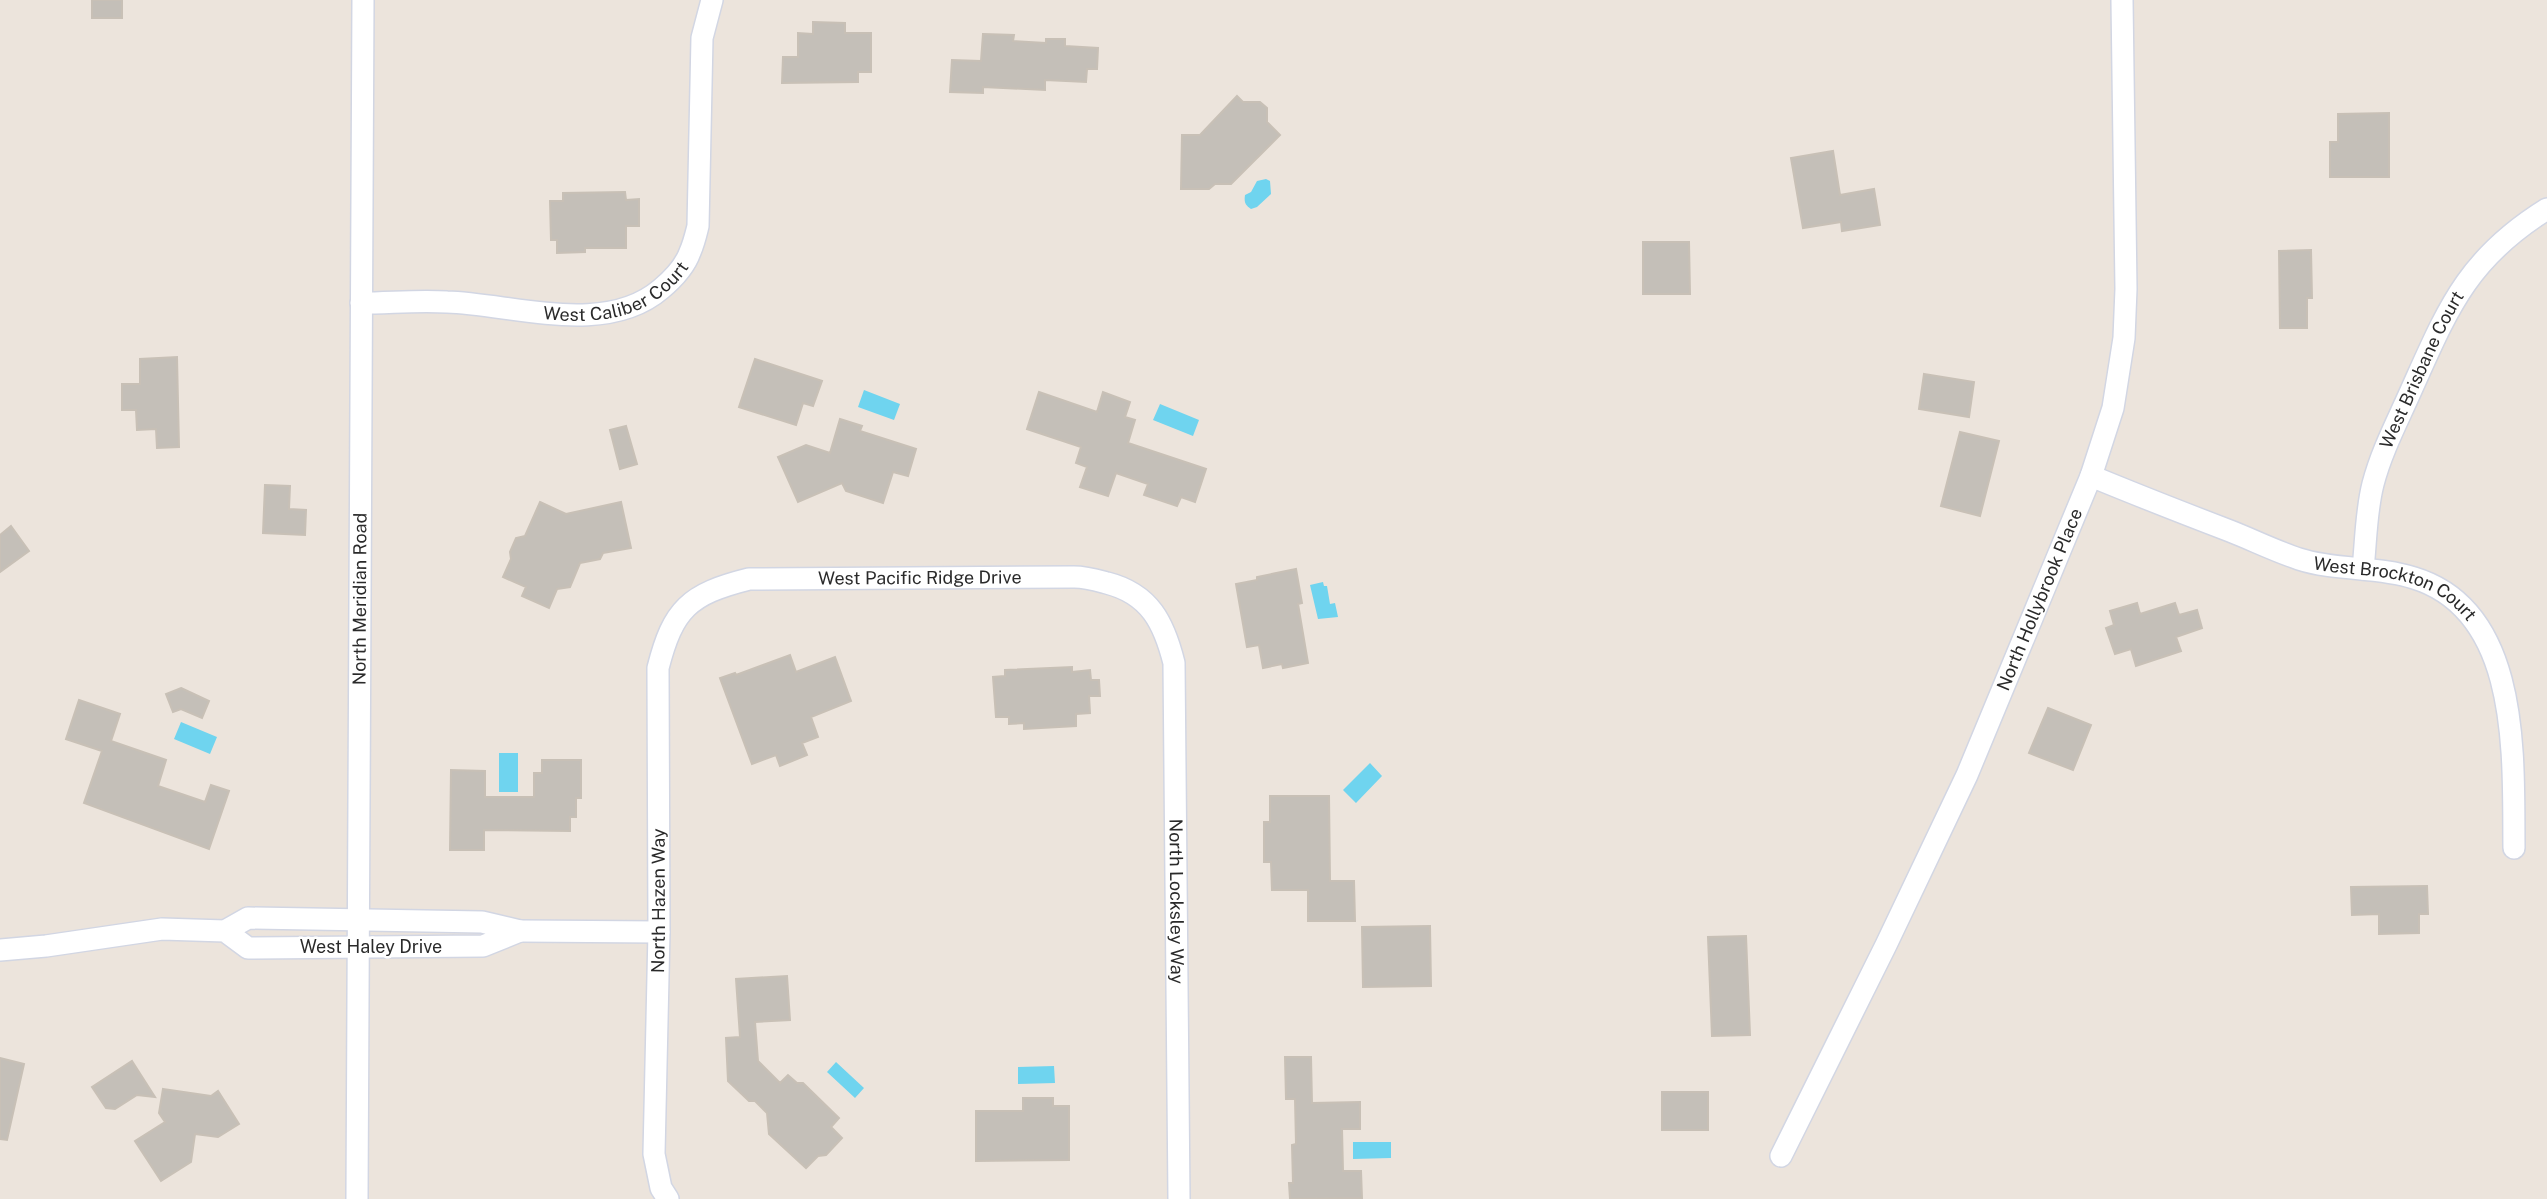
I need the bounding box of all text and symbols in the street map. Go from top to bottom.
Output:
street label: West Caliber Court [542,257,693,325]
street label: West Brisbane Court [2375,287,2468,452]
street label: North Hollybrook Place [1992,505,2086,693]
street label: North Meridian Road [349,513,370,685]
street label: West Brockton Court [2312,552,2481,625]
street label: West Pacific Ridge Drive [818,566,1022,589]
street label: North Locksley Way [1165,819,1188,985]
street label: North Hazen Way [647,828,669,973]
street label: West Haley Drive [300,936,442,957]

